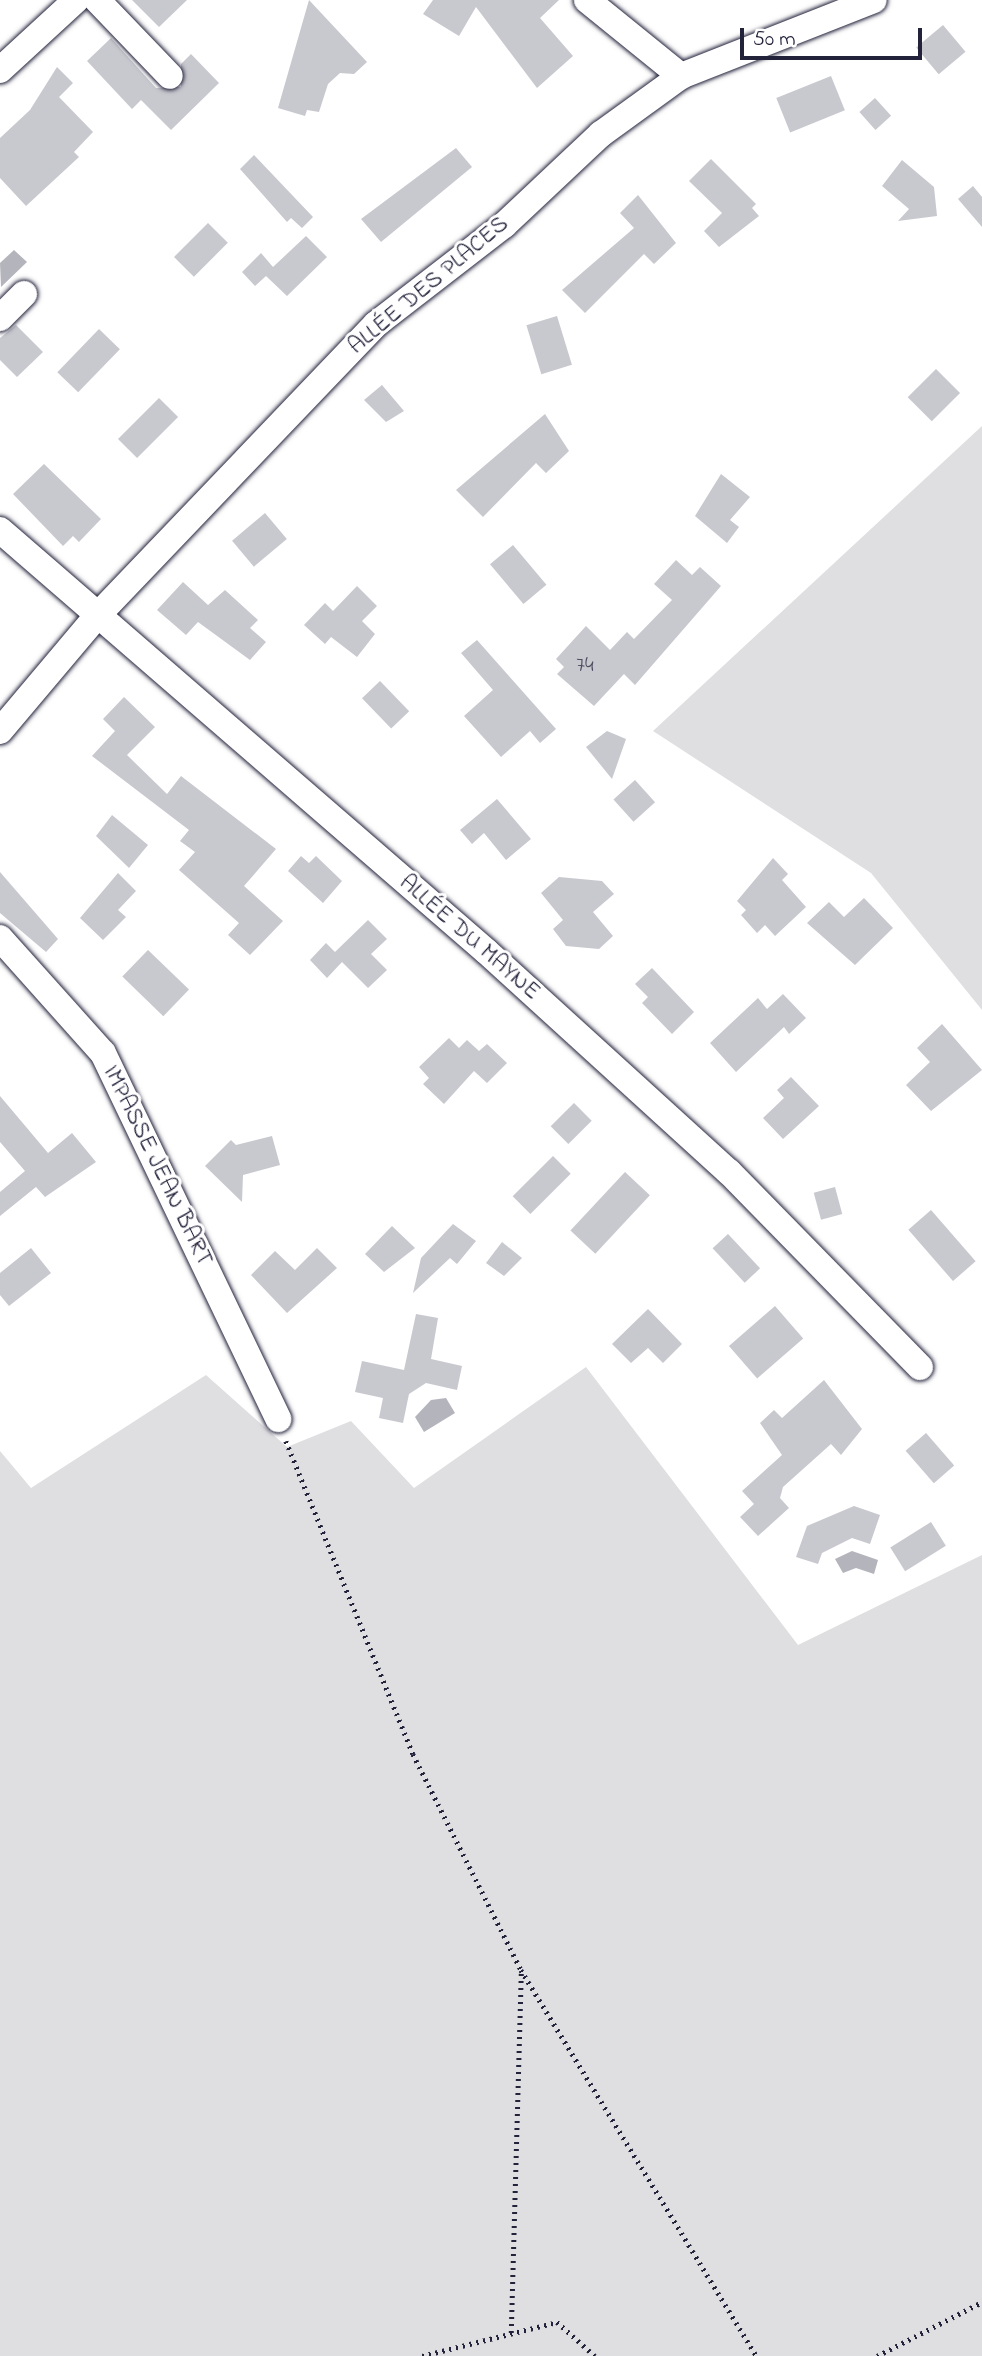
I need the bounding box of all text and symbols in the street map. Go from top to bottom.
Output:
scale bar [744,14,926,58]
text: 50 m [753,25,796,55]
street label: ALLÉE DES PLACES [343,211,515,361]
house number: 74 [576,653,594,679]
street label: ALLÉE DU MAYNE [393,869,545,1007]
street label: IMPASSE JEAN BART [96,1061,218,1271]

